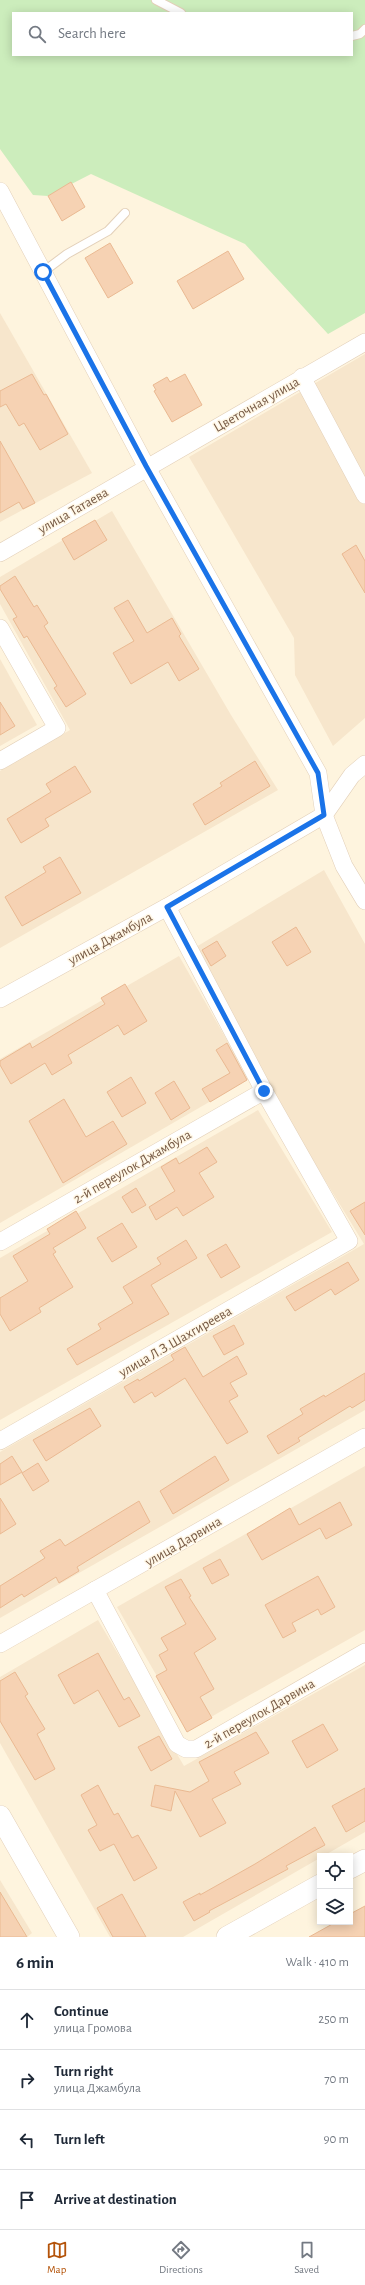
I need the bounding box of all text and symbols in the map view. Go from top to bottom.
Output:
search box [12,12,353,56]
icon: search [26,23,48,45]
text: Search here [58,26,126,41]
route start [34,263,52,281]
street label: Цветочная улица [211,374,302,435]
street label: улица Татаева [35,485,111,537]
street label: улица Джамбула [65,910,155,968]
route end [255,1082,273,1100]
street label: 2-й переулок Джамбула [71,1127,194,1206]
street label: улица Л.З.Шахгиреева [116,1304,235,1380]
street label: улица Дарвина [142,1514,225,1570]
street label: 2-й переулок Дарвина [202,1676,318,1751]
map controls [317,1853,353,1925]
button: locate [317,1853,353,1889]
button: layers [317,1889,353,1925]
text: 6 min [16,1954,54,1971]
text: Walk · 410 m [286,1956,349,1969]
text: Continue [54,2004,109,2019]
icon: ahead [16,2009,38,2031]
text: 250 m [318,2013,349,2026]
text: улица Громова [54,2022,132,2035]
text: Turn right [54,2064,113,2079]
icon: right [16,2069,38,2091]
text: 70 m [324,2073,349,2086]
text: улица Джамбула [54,2082,141,2095]
icon: left [16,2129,38,2151]
text: Turn left [54,2132,105,2147]
text: 90 m [323,2133,349,2146]
icon: arrive [16,2189,38,2211]
text: Arrive at destination [54,2192,177,2207]
tab: Map [46,2239,68,2276]
tab: Directions [159,2239,203,2276]
tab: Saved [294,2239,319,2276]

